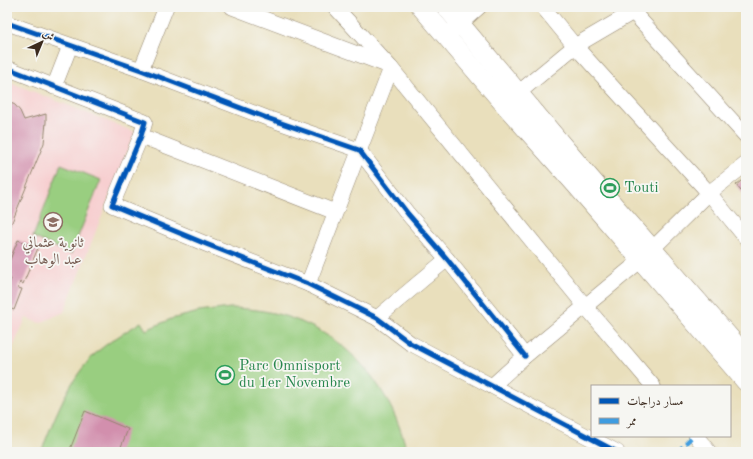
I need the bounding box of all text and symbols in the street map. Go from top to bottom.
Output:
north arrow [22,22,62,62]
text: ش [40,28,56,44]
sports icon: Touti [599,177,621,199]
place label: Touti [624,181,658,196]
school or university icon: ثانوية عثماني عبد الوهاب [42,211,64,233]
place label: ثانوية عثماني عبد الوهاب [22,236,84,268]
place label: Parc Omnisport du 1er Novembre [239,359,350,391]
sports icon: Parc Omnisport du 1er Novembre [214,364,236,386]
legend [591,385,731,437]
text: مسار دراجات [627,396,683,408]
text: ممر [625,416,637,429]

